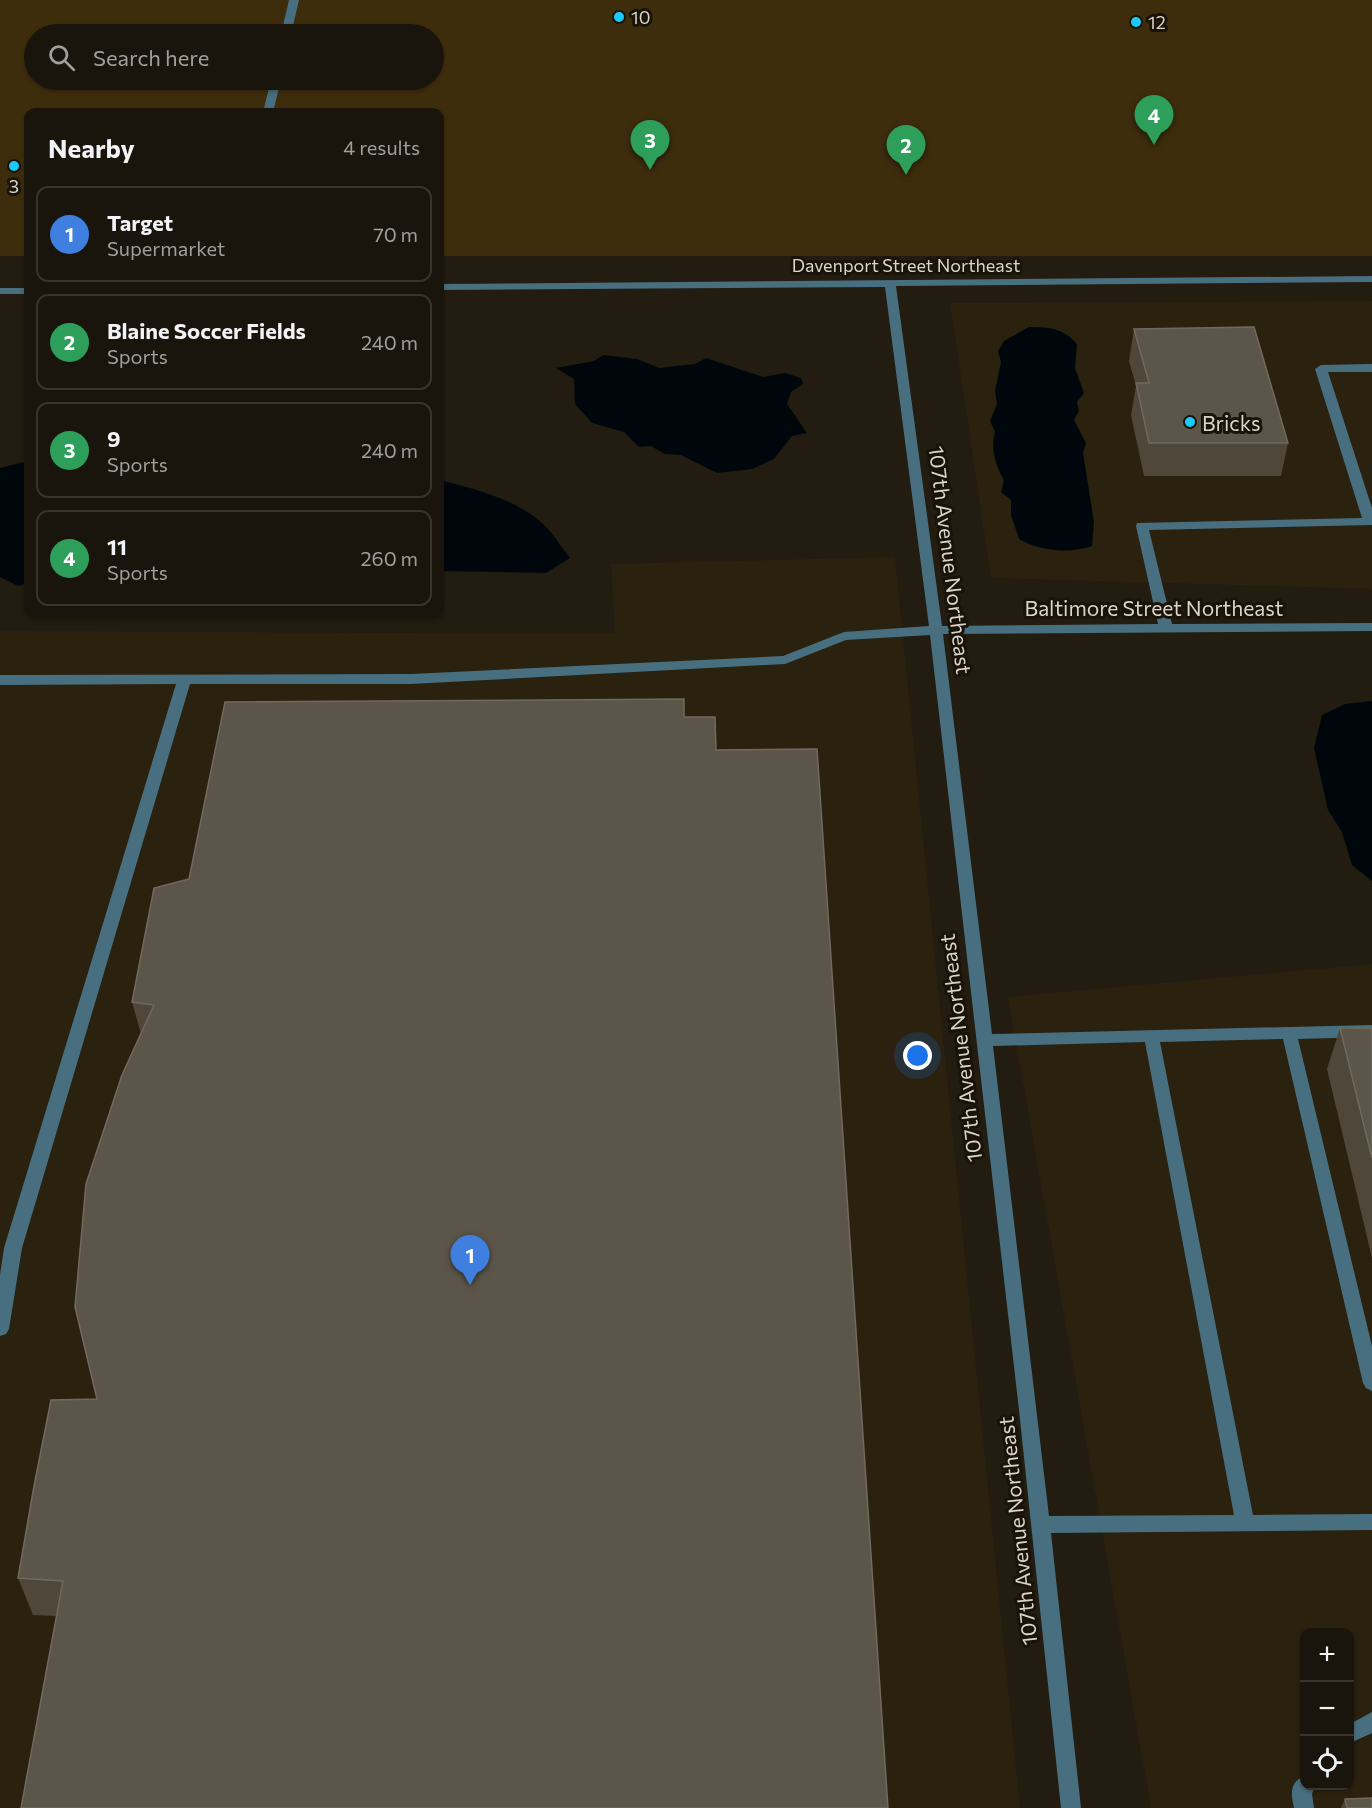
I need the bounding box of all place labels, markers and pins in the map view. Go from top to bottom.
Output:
place label: 10 [631,6,650,28]
marker: 10 [612,10,626,24]
place label: 12 [1148,11,1166,33]
marker: 12 [1129,15,1143,29]
pin: 4 [1134,96,1174,145]
pin: 3 [630,120,670,170]
pin: 2 [886,126,926,175]
marker: 3 [7,159,21,173]
place label: 3 [9,175,19,197]
place label: Bricks [1202,410,1261,435]
marker: Bricks [1183,415,1197,429]
pin: 1 [450,1236,490,1285]

